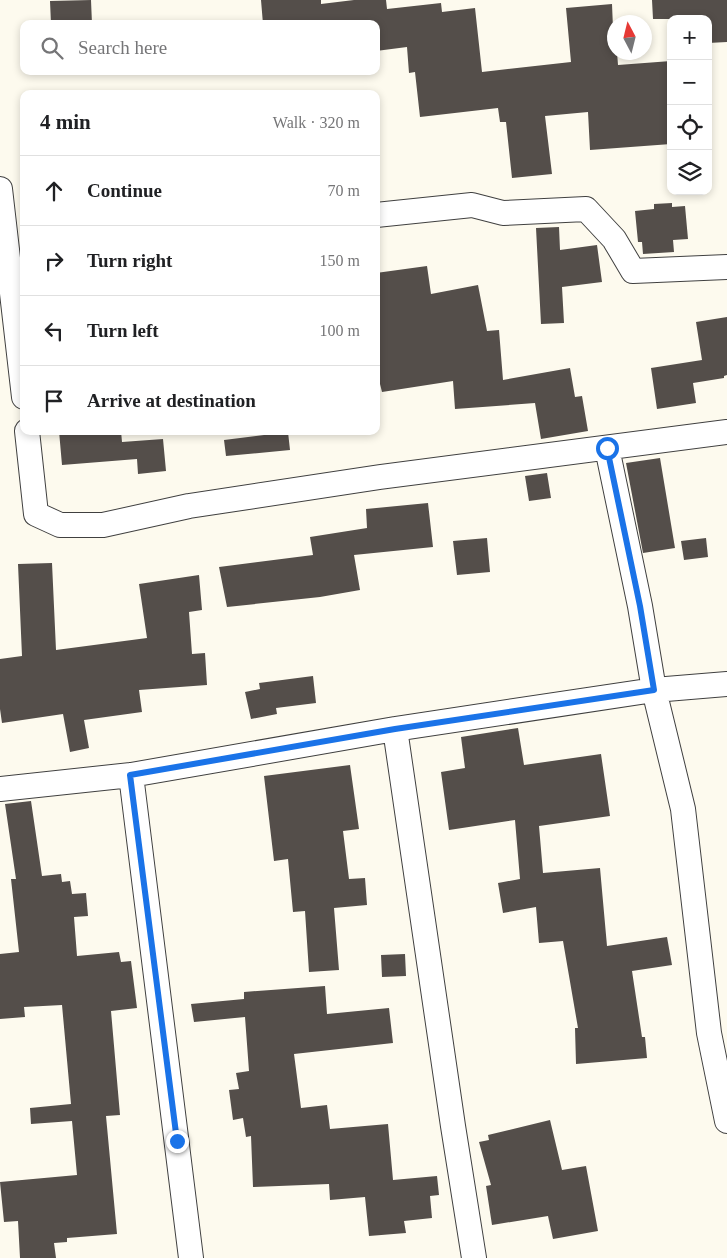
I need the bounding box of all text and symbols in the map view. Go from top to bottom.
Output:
north arrow [607,15,652,60]
map controls [667,15,712,195]
button: + [667,15,712,60]
search box [20,20,380,75]
icon: search [38,34,66,62]
text: Search here [78,37,167,58]
button: − [667,60,712,105]
button: locate [667,105,712,150]
text: 4 min [40,110,91,134]
text: Walk · 320 m [273,114,360,131]
button: layers [667,150,712,195]
icon: ahead [40,177,68,205]
text: Continue [87,180,162,201]
text: 70 m [328,182,360,199]
icon: right [40,247,68,275]
text: Turn right [87,250,172,271]
text: 150 m [320,252,360,269]
icon: left [40,317,68,345]
text: Turn left [87,320,159,341]
text: 100 m [320,322,360,339]
icon: arrive [40,387,68,415]
text: Arrive at destination [87,390,256,411]
route start [596,437,619,460]
route end [166,1130,189,1153]

